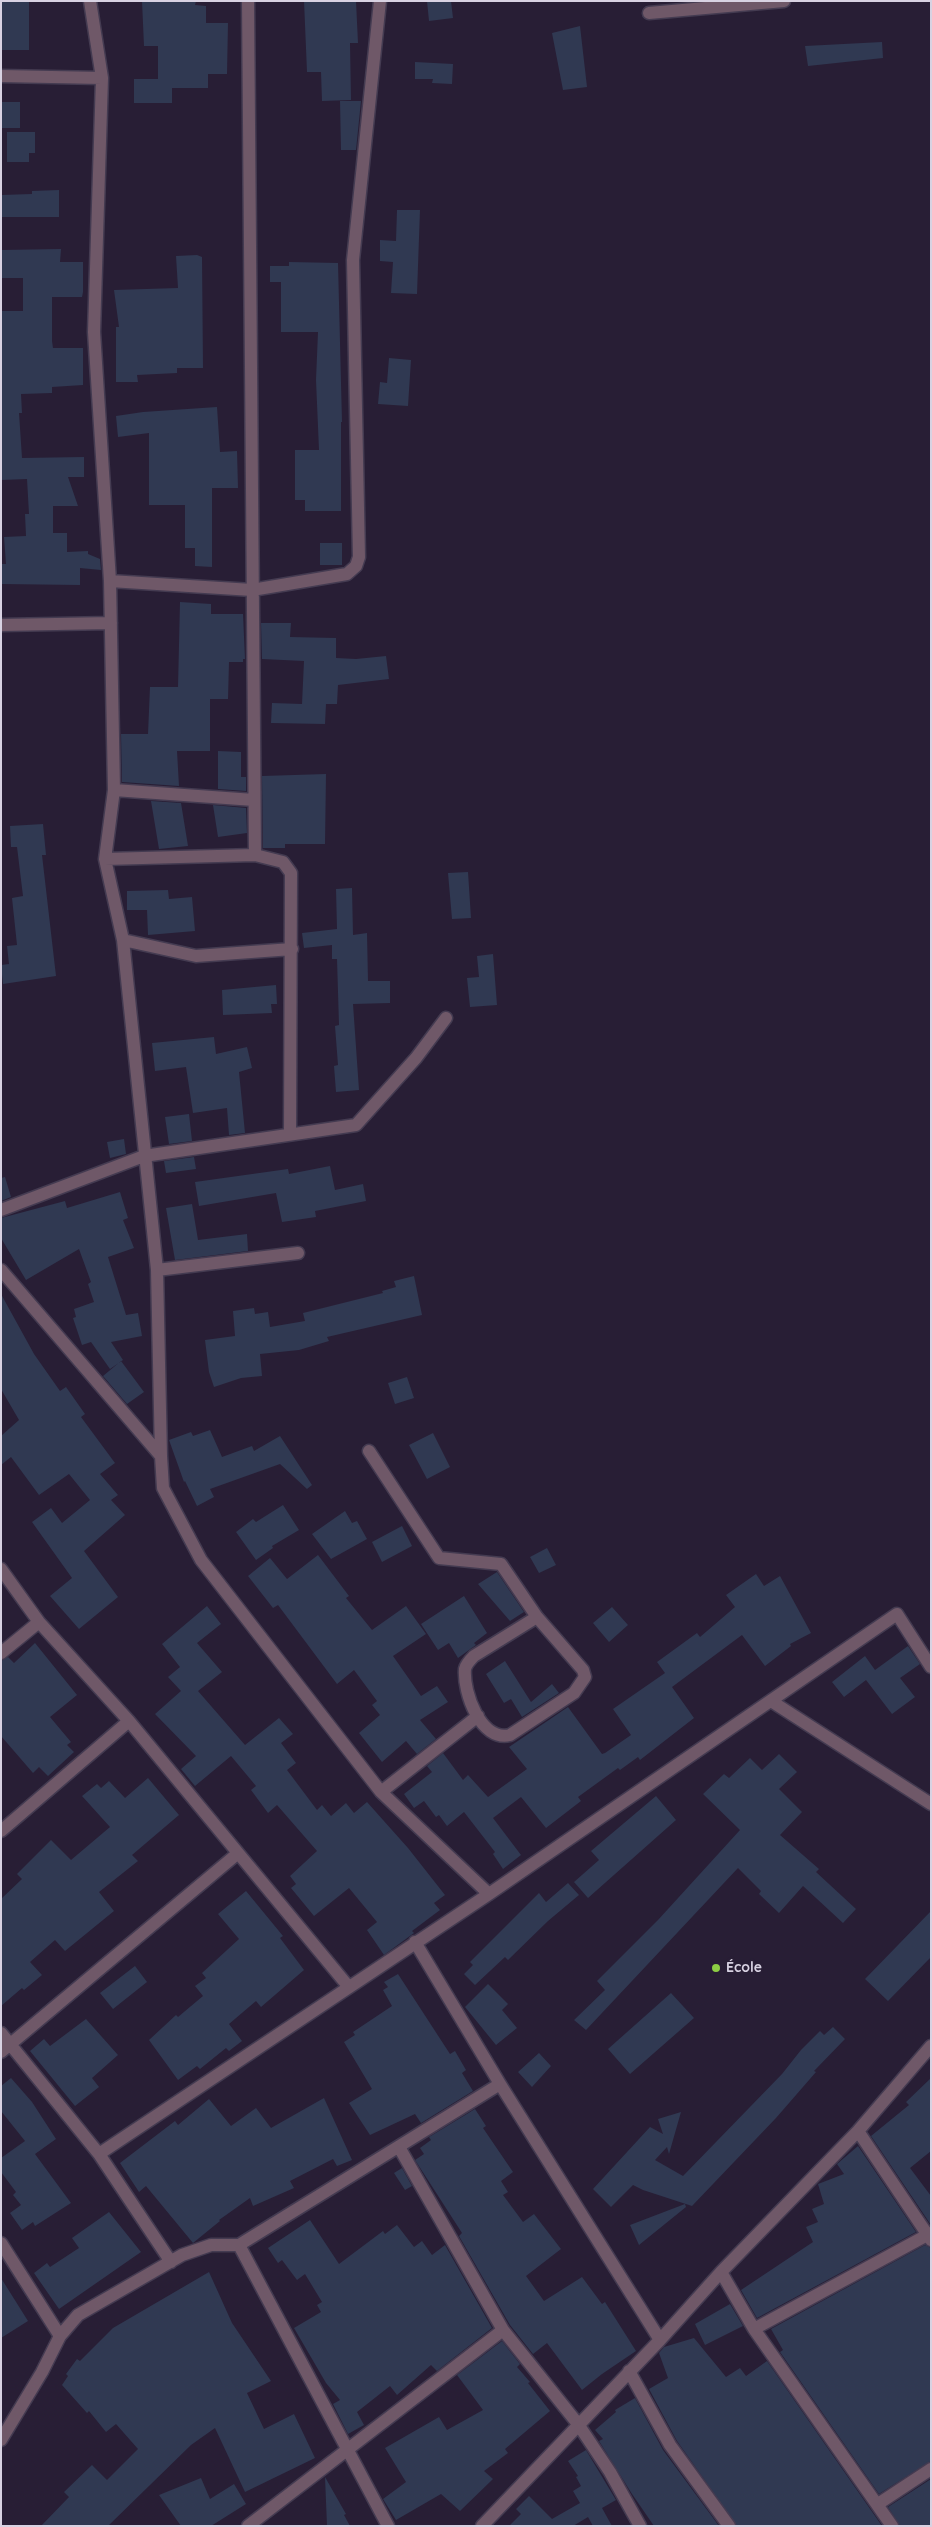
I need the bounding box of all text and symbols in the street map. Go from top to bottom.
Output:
place label: École [726,1960,762,1976]
marker: École [710,1962,722,1974]

